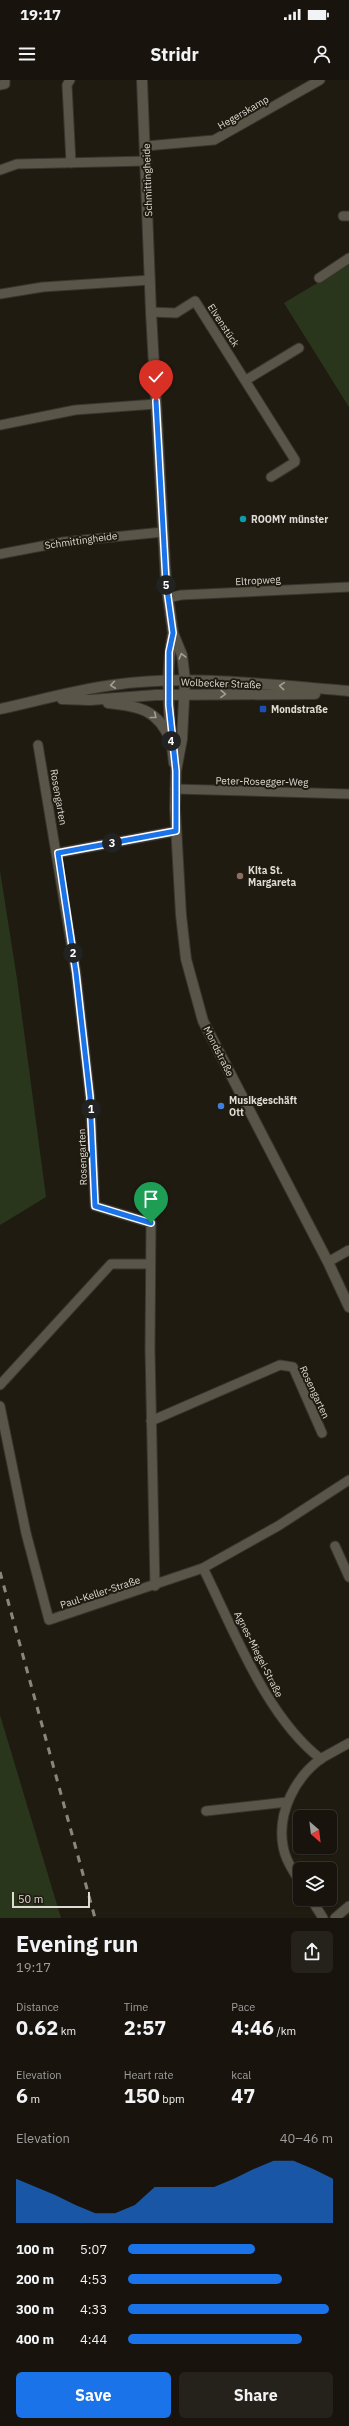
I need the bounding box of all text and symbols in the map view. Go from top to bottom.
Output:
text: 19:17 [20,5,61,24]
icon: menu [16,43,38,65]
text: Stridr [150,43,199,66]
icon: person [311,43,333,65]
street label: Hegerskamp [215,92,271,132]
street label: Schmittingheide [140,143,155,217]
street label: Elvenstück [205,301,243,350]
pin [139,360,173,401]
icon: check [145,366,167,388]
place label: ROOMY münster [251,513,328,526]
marker: ROOMY münster [238,514,248,524]
street label: Schmittingheide [44,529,119,552]
street label: Eltropweg [235,573,282,588]
pin: 5 [156,575,176,595]
text: 5 [163,578,169,592]
one-way arrow [178,653,186,659]
street label: Wolbecker Straße [181,676,262,691]
one-way arrow [110,680,116,689]
one-way arrow [279,681,285,690]
one-way arrow [220,690,226,699]
place label: Mondstraße [271,703,328,716]
marker: Mondstraße [258,704,268,714]
one-way arrow [150,712,157,719]
pin: 4 [161,731,181,751]
text: 4 [168,734,174,748]
street label: Rosengarten [47,768,70,826]
street label: Peter-Rosegger-Weg [215,774,309,789]
pin: 3 [102,833,122,853]
text: 3 [109,836,115,850]
place label: Kita St. Margareta [248,864,296,889]
marker: Kita St. Margareta [235,871,245,881]
pin: 2 [63,943,83,963]
text: 2 [70,946,76,960]
street label: Mondstraße [200,1024,237,1079]
place label: Musikgeschäft Ott [229,1094,297,1119]
pin: 1 [81,1099,101,1119]
marker: Musikgeschäft Ott [216,1101,226,1111]
text: 1 [88,1102,94,1116]
street label: Rosengarten [75,1128,90,1186]
pin [134,1182,168,1223]
icon: arrive [140,1188,162,1210]
street label: Rosengarten [297,1364,332,1421]
street label: Paul-Keller-Straße [58,1573,142,1612]
street label: Agnes-Miegel-Straße [231,1609,286,1700]
north arrow [293,1810,337,1854]
map controls [293,1810,337,1906]
button: layers [293,1862,337,1906]
scale bar [12,1890,90,1909]
text: 50 m [18,1892,43,1906]
text: Evening run [16,1929,138,1958]
button: share [291,1931,333,1973]
text: 19:17 [16,1959,51,1976]
text: Distance [16,2000,59,2014]
text: Time [124,2000,148,2014]
text: Pace [231,2000,255,2014]
text: 0.62 [16,2014,58,2041]
text: 2:57 [124,2014,166,2041]
text: 4:46 [231,2014,274,2041]
text: km [58,2024,76,2038]
text: /km [274,2024,296,2038]
text: Elevation [16,2068,62,2082]
text: Heart rate [124,2068,174,2082]
text: kcal [231,2068,251,2082]
text: 6 [16,2082,28,2109]
text: 150 [124,2082,160,2109]
text: 47 [231,2082,255,2109]
text: m [28,2092,40,2106]
text: bpm [160,2092,185,2106]
text: Elevation [16,2130,70,2147]
text: 40–46 m [280,2130,333,2147]
text: 100 m [16,2241,54,2258]
text: 5:07 [80,2241,107,2258]
text: 200 m [16,2271,54,2288]
text: 4:53 [80,2271,107,2288]
text: 300 m [16,2301,54,2318]
text: 4:33 [80,2301,107,2318]
text: 400 m [16,2331,54,2348]
text: 4:44 [80,2331,107,2348]
button: Save [16,2372,171,2418]
button: Share [179,2372,333,2418]

